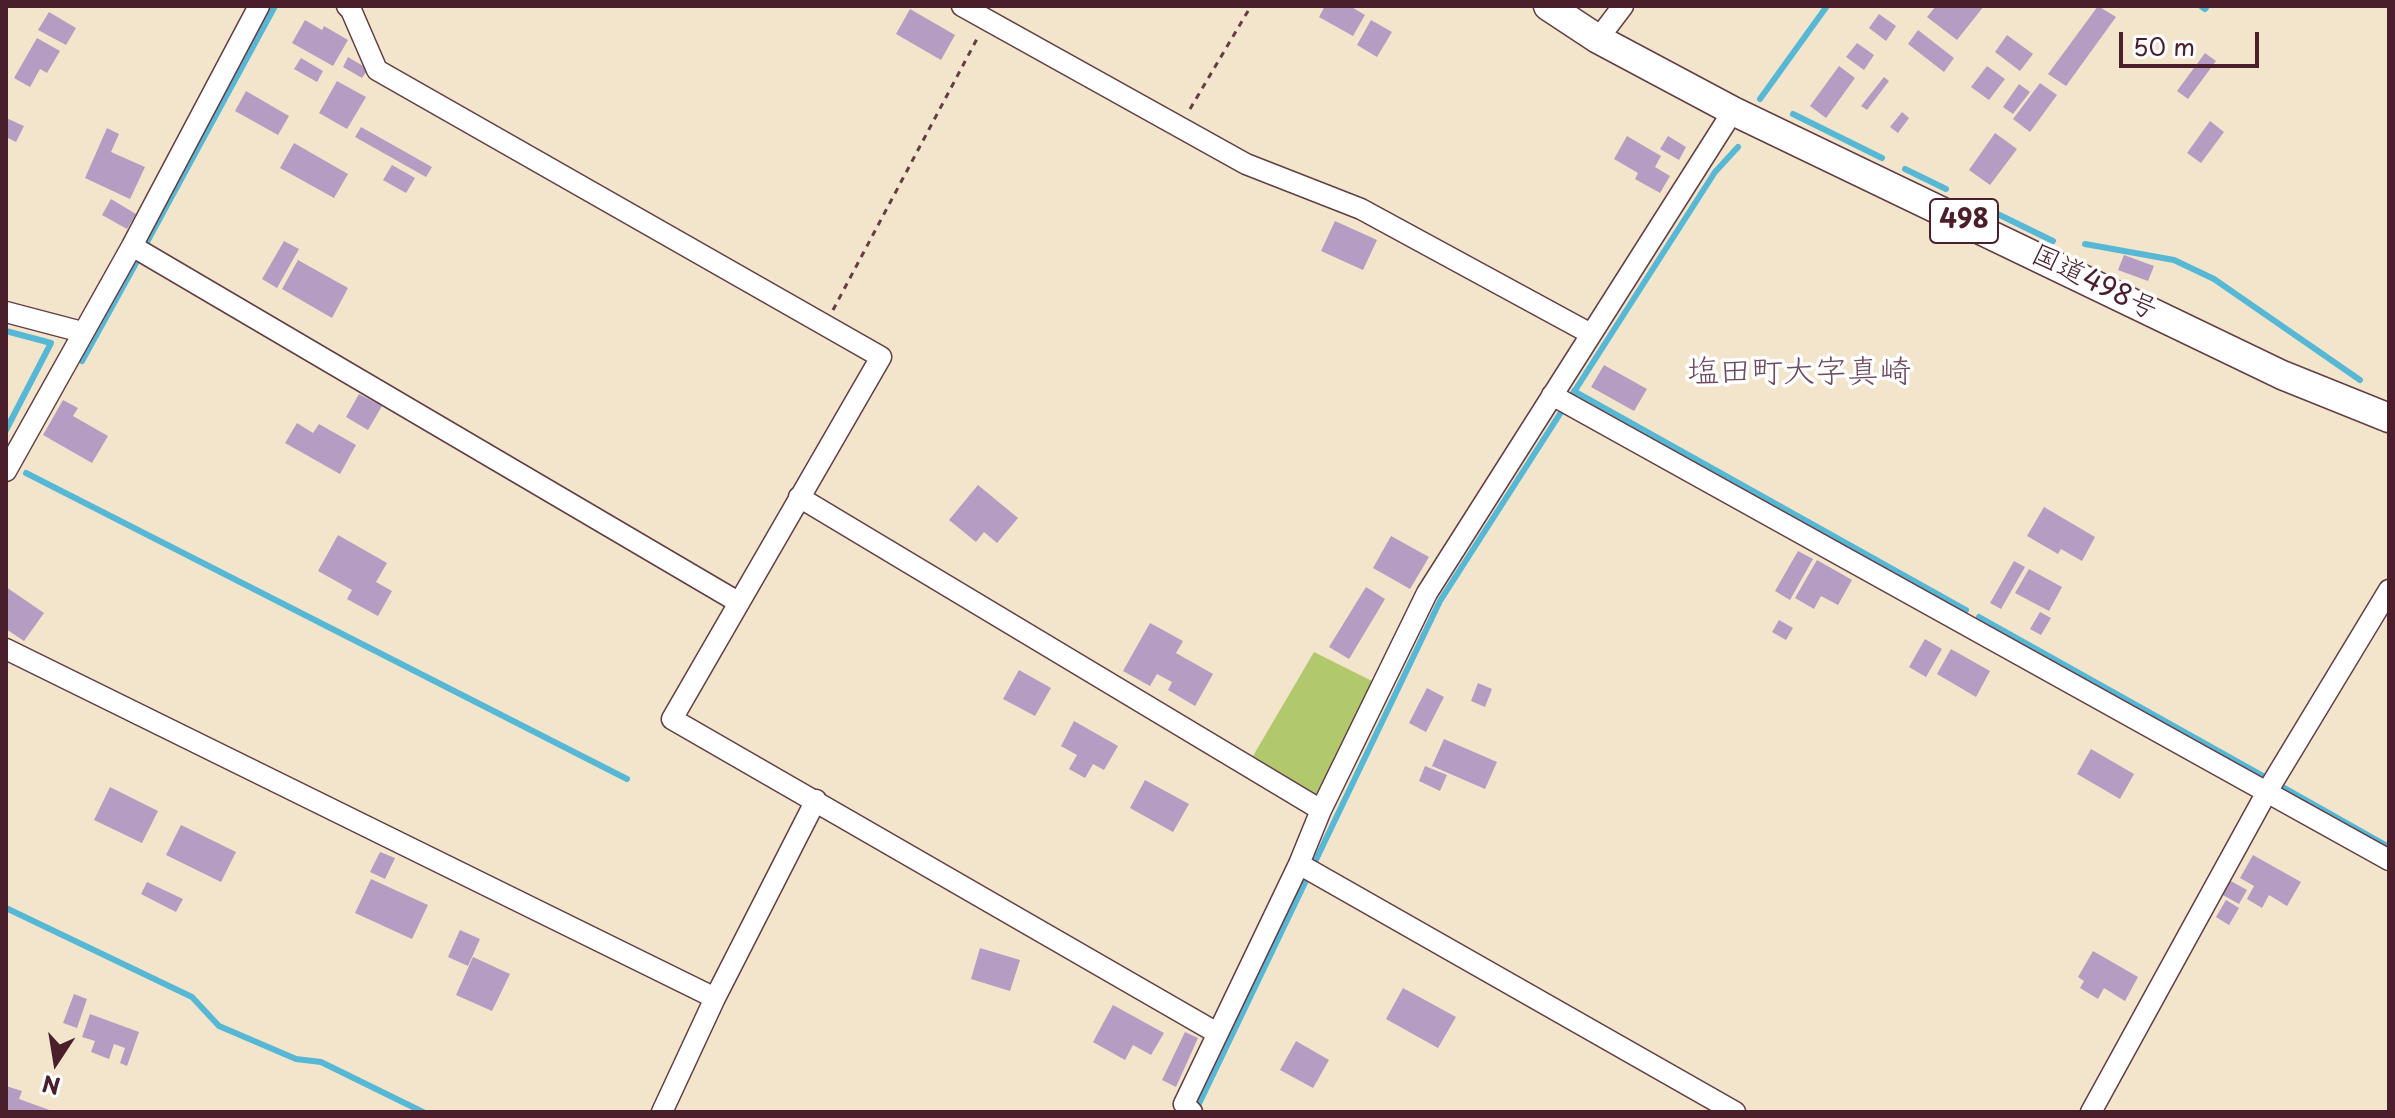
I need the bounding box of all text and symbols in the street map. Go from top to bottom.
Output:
scale bar [2123,16,2263,66]
text: 50 m [2133,28,2195,64]
road number: 498 [1930,199,1998,243]
street label: 国道498号 [2026,238,2162,328]
district label: 塩田町大字真崎 [1687,354,1911,392]
north arrow [16,1022,96,1102]
text: N [39,1068,63,1104]

